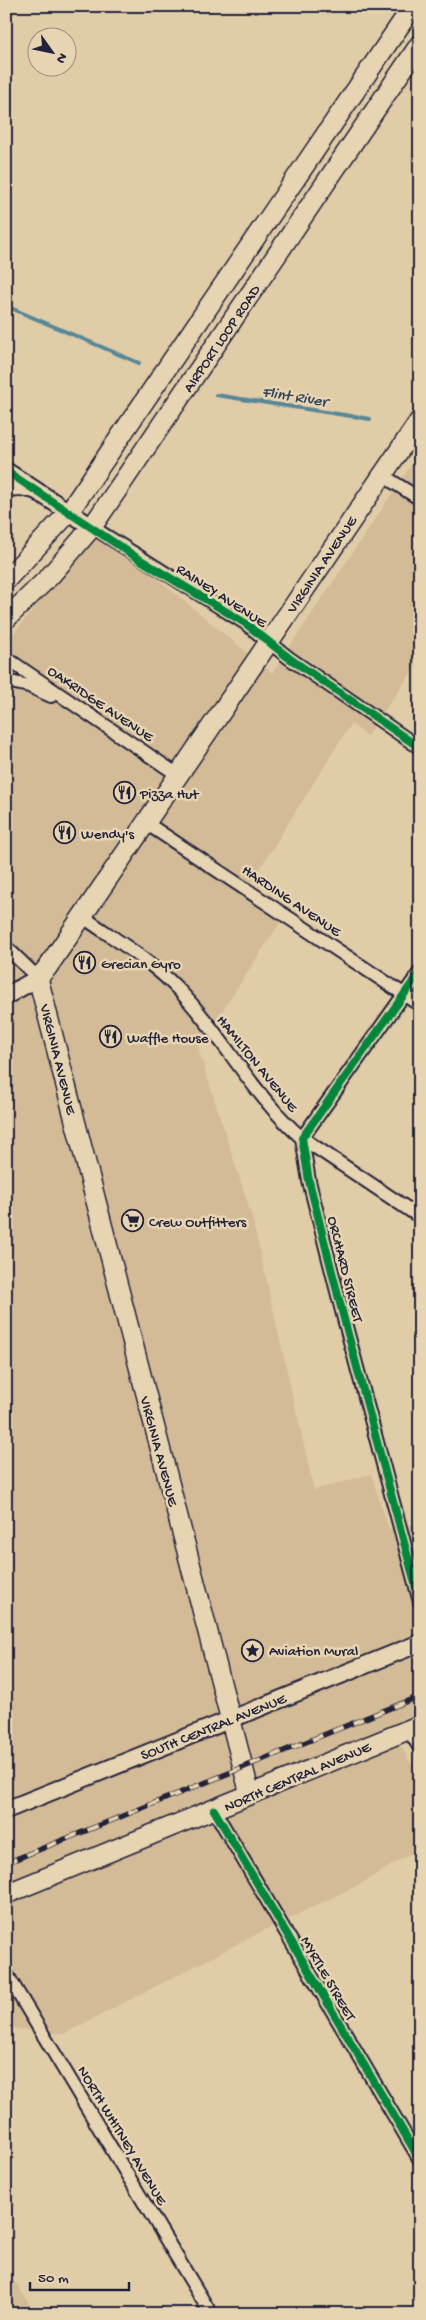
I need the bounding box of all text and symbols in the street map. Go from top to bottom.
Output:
north arrow [28,28,78,78]
text: N [51,49,70,66]
street label: AIRPORT LOOP ROAD [180,282,265,396]
water label: Flint River [260,384,332,414]
street label: VIRGINIA AVENUE [283,513,362,618]
street label: RAINEY AVENUE [172,561,270,633]
street label: OAKRIDGE AVENUE [43,663,157,747]
restaurant icon: Pizza Hut [112,781,136,805]
place label: Pizza Hut [139,786,200,804]
restaurant icon: Wendy's [53,821,77,845]
place label: Wendy's [81,826,135,844]
street label: HARDING AVENUE [238,862,344,942]
restaurant icon: Grecian Gyro [73,951,97,975]
place label: Grecian Gyro [101,956,181,974]
street label: VIRGINIA AVENUE [34,1002,80,1117]
street label: HAMILTON AVENUE [212,1012,301,1117]
restaurant icon: Waffle House [99,1025,123,1049]
place label: Waffle House [127,1030,209,1048]
supermarket icon: Crew Outfitters [121,1209,145,1233]
place label: Crew Outfitters [149,1214,247,1232]
street label: ORCHARD STREET [322,1215,366,1326]
street label: VIRGINIA AVENUE [134,1394,182,1509]
place icon: Aviation Mural [241,1638,265,1662]
place label: Aviation Mural [269,1643,358,1661]
street label: SOUTH CENTRAL AVENUE [138,1690,290,1765]
street label: NORTH CENTRAL AVENUE [222,1738,374,1817]
street label: MYRTLE STREET [296,1934,359,2025]
street label: NORTH WHITNEY AVENUE [73,2063,170,2209]
scale bar [30,2260,129,2292]
text: 50 m [38,2270,69,2288]

